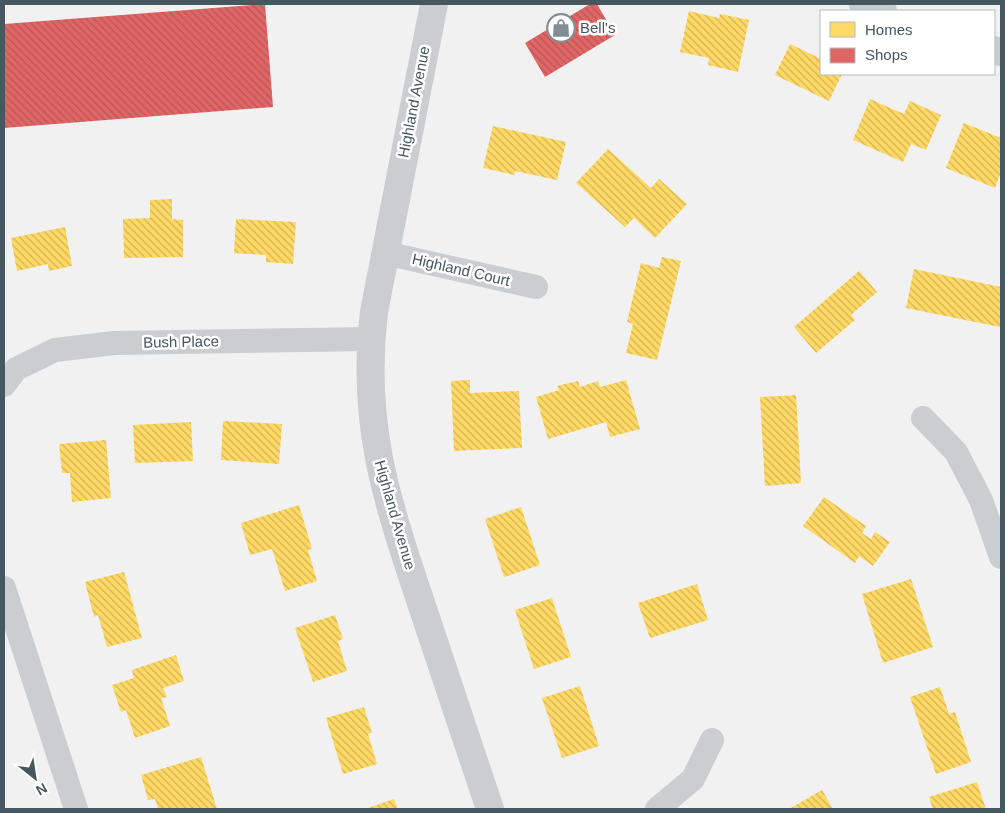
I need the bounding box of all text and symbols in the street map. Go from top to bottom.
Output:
legend [820,10,995,75]
shop icon: Bell's [546,13,576,43]
place label: Bell's [580,19,615,36]
text: Homes [865,21,913,38]
street label: Highland Avenue [394,45,433,159]
text: Shops [865,46,908,63]
street label: Highland Court [410,250,513,289]
street label: Bush Place [143,332,219,351]
street label: Highland Avenue [372,458,419,572]
north arrow [10,753,60,803]
text: N [33,780,50,799]

